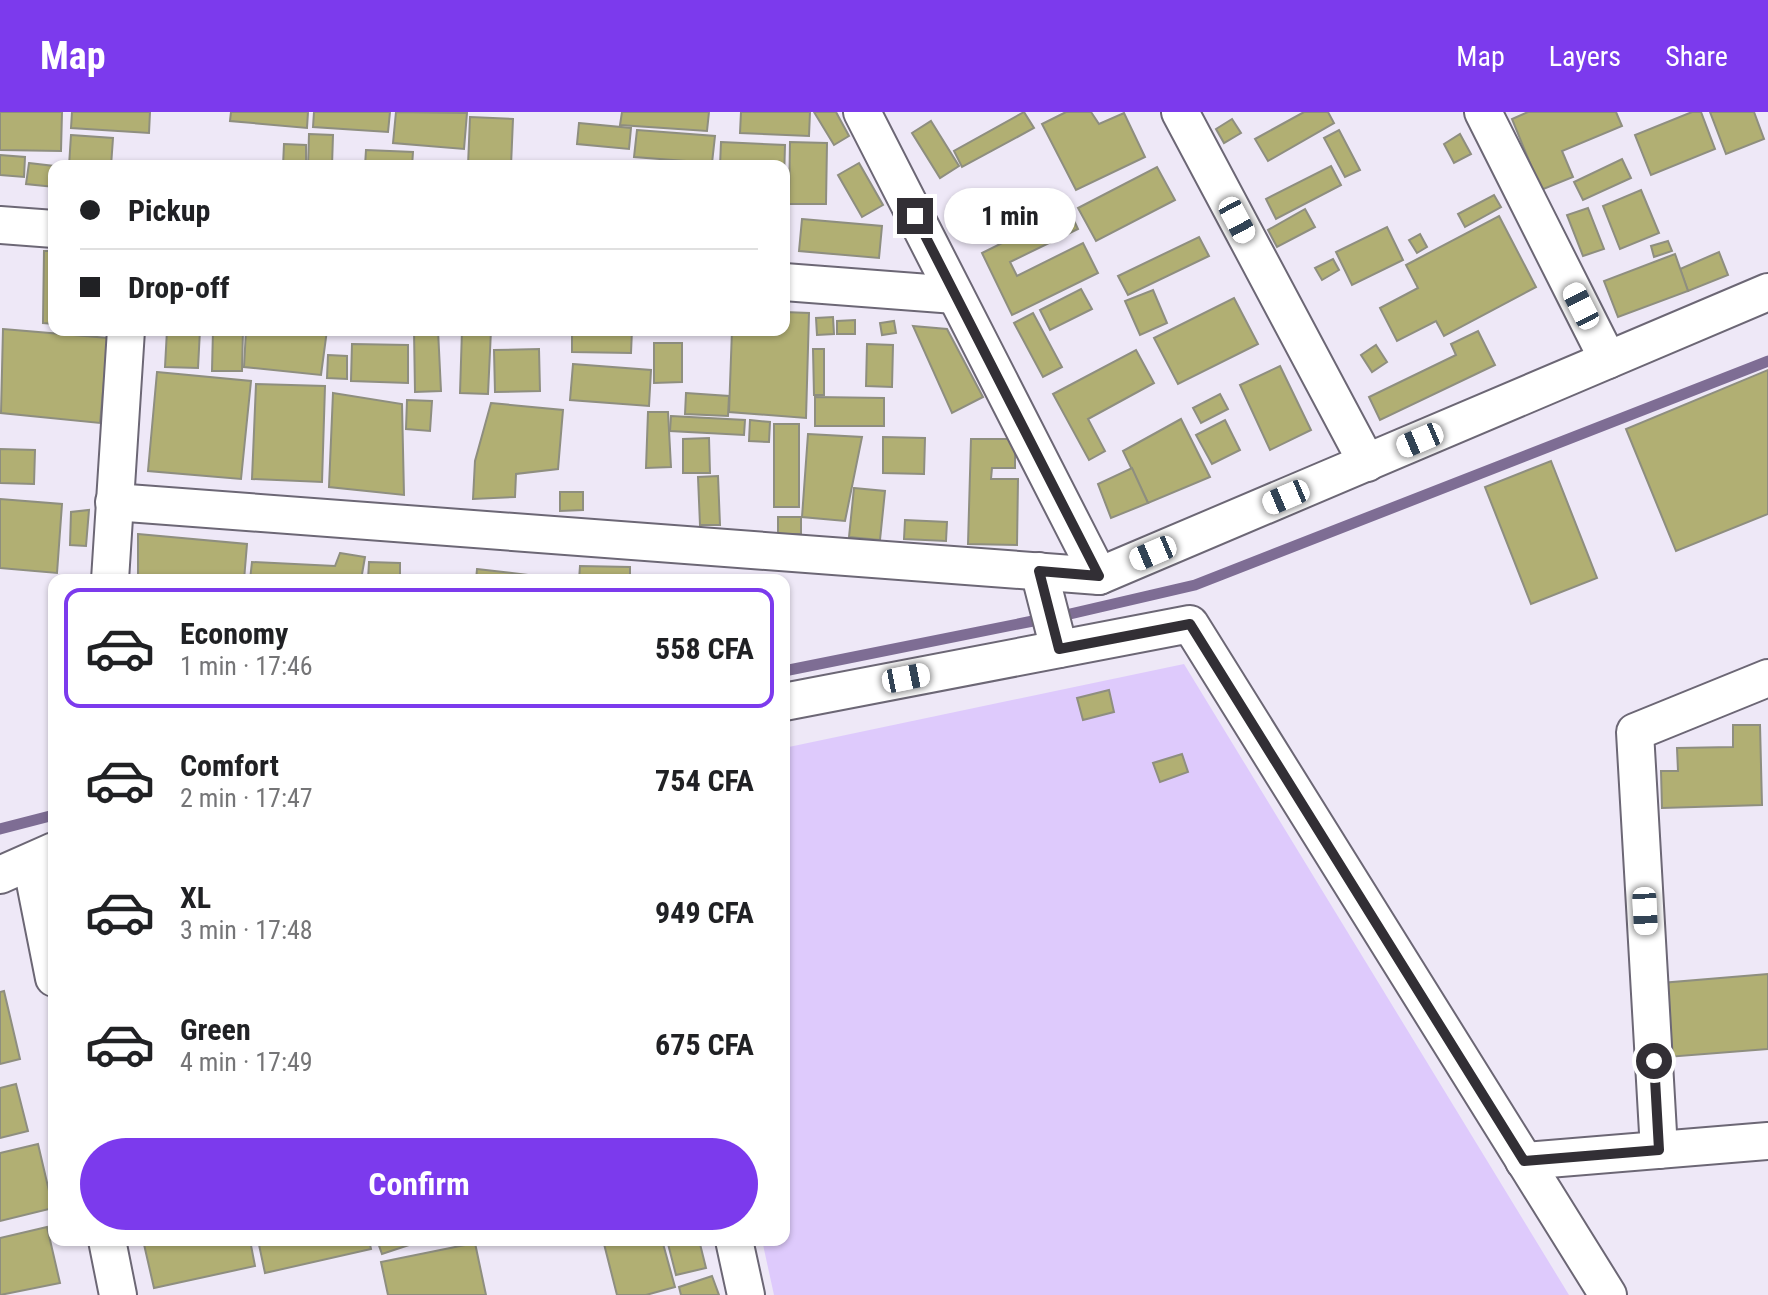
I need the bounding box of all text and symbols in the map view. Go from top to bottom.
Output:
text: Map [40,34,106,78]
text: Map [1456,40,1505,73]
text: Layers [1549,40,1621,73]
text: Share [1665,40,1728,73]
callout: 1 min [943,188,1075,244]
text: Pickup [128,193,210,228]
car [1215,193,1259,247]
route end [897,198,933,234]
text: 1 min [981,201,1039,231]
text: Drop-off [128,270,230,305]
car [1559,279,1603,333]
car [1393,420,1447,460]
car [1259,477,1313,517]
car [1126,533,1180,573]
icon: car [84,612,156,684]
text: Economy [180,616,288,651]
text: 558 CFA [655,631,754,666]
text: 1 min · 17:46 [180,651,313,681]
car [880,662,932,694]
icon: car [84,744,156,816]
text: Comfort [180,748,279,783]
text: 754 CFA [655,763,754,798]
text: 2 min · 17:47 [180,783,313,813]
icon: car [84,876,156,948]
text: XL [180,880,211,915]
car [1632,886,1658,936]
text: 949 CFA [655,895,754,930]
text: 3 min · 17:48 [180,915,313,945]
icon: car [84,1008,156,1080]
text: Green [180,1012,251,1047]
text: 675 CFA [655,1027,754,1062]
route start [1636,1043,1672,1079]
text: 4 min · 17:49 [180,1047,313,1077]
button: Confirm [80,1138,758,1230]

